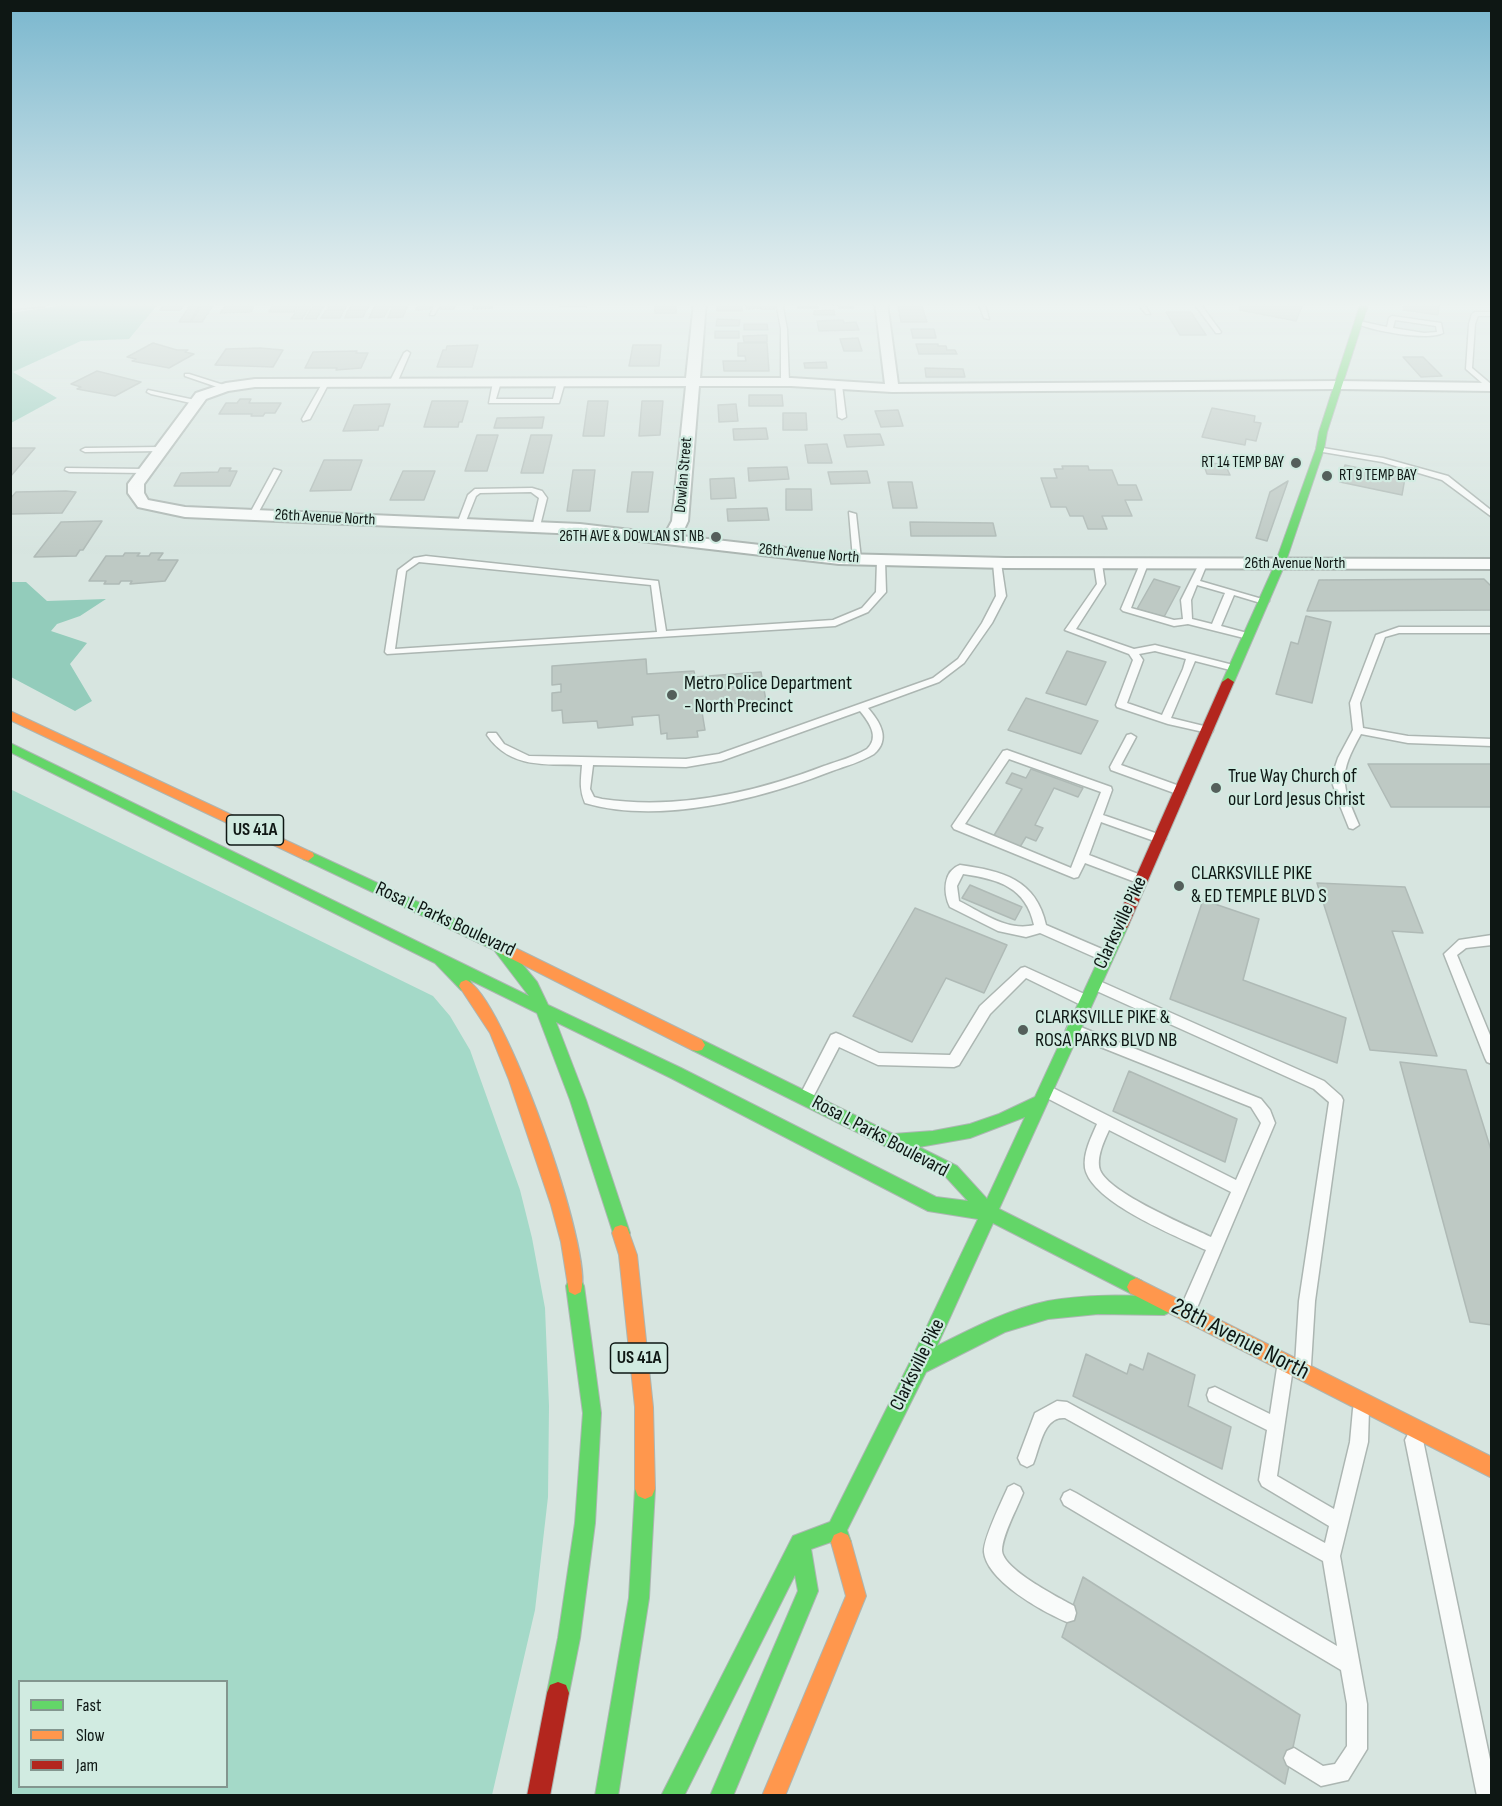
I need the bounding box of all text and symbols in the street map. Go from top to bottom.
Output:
street label: Dowlan Street [671,436,697,514]
place label: RT 14 TEMP BAY [1201,453,1284,473]
marker: RT 14 TEMP BAY [1289,456,1303,470]
place label: RT 9 TEMP BAY [1339,466,1417,486]
marker: RT 9 TEMP BAY [1320,469,1334,483]
street label: 26th Avenue North [274,506,376,530]
place label: 26TH AVE & DOWLAN ST NB [559,527,704,547]
marker: 26TH AVE & DOWLAN ST NB [709,530,723,544]
street label: 26th Avenue North [758,540,860,568]
street label: 26th Avenue North [1245,554,1345,574]
place label: Metro Police Department - North Precinct [684,672,852,719]
marker: Metro Police Department - North Precinct [665,688,679,702]
place label: True Way Church of our Lord Jesus Christ [1228,765,1365,812]
marker: True Way Church of our Lord Jesus Christ [1209,781,1223,795]
road number: US 41A [226,815,284,845]
place label: CLARKSVILLE PIKE & ED TEMPLE BLVD S [1191,862,1327,909]
street label: Clarksville Pike [1089,873,1153,973]
street label: Rosa L Parks Boulevard [371,877,519,963]
marker: CLARKSVILLE PIKE & ED TEMPLE BLVD S [1172,879,1186,893]
place label: CLARKSVILLE PIKE & ROSA PARKS BLVD NB [1035,1006,1177,1053]
marker: CLARKSVILLE PIKE & ROSA PARKS BLVD NB [1016,1023,1030,1037]
street label: Rosa L Parks Boulevard [808,1091,952,1183]
street label: 28th Avenue North [1166,1293,1314,1387]
street label: Clarksville Pike [886,1315,950,1415]
road number: US 41A [610,1343,668,1373]
legend [18,1680,228,1788]
text: Fast [76,1695,101,1716]
text: Slow [76,1725,105,1746]
text: Jam [76,1755,98,1776]

